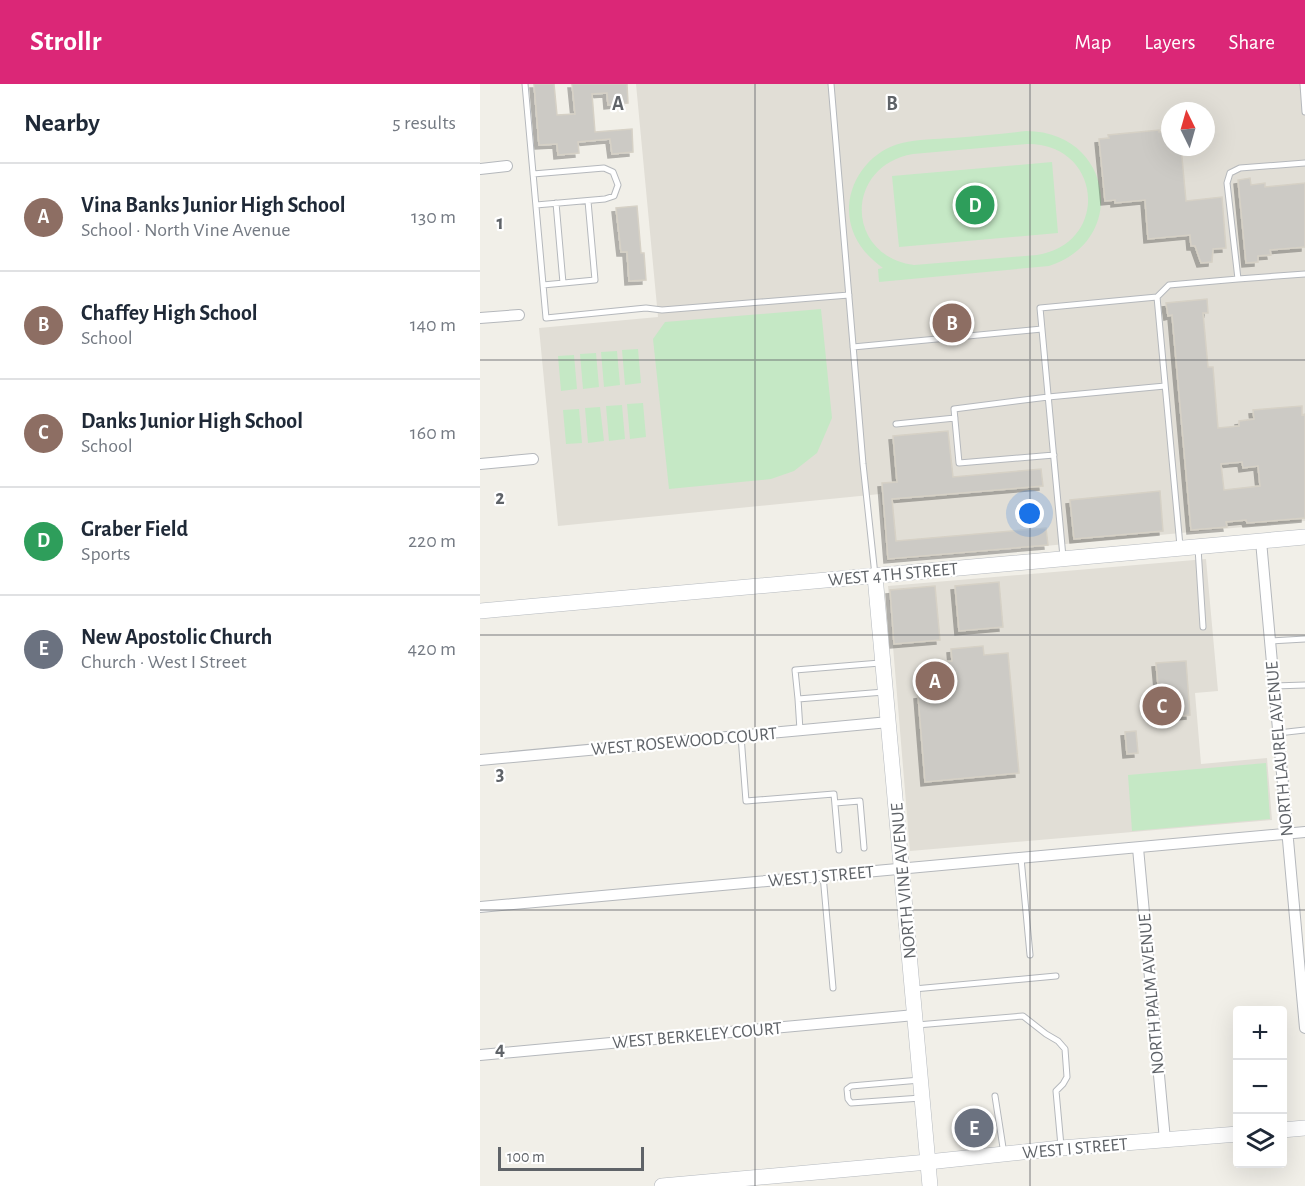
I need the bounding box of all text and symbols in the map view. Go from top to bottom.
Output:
text: Strollr [30,28,101,56]
text: Map [1075,32,1111,53]
text: Layers [1144,32,1195,53]
text: Share [1228,32,1275,53]
text: A [612,94,624,114]
text: B [886,94,898,114]
north arrow [1161,102,1215,156]
text: Nearby [24,110,100,136]
text: 5 results [392,113,456,133]
pin: D [956,182,994,228]
text: Vina Banks Junior High School [81,194,346,216]
text: A [38,207,50,227]
text: 130 m [411,207,456,227]
text: 1 [496,213,504,233]
text: School · North Vine Avenue [81,220,291,240]
pin: B [932,300,972,346]
text: Chaffey High School [81,302,258,324]
text: B [38,315,49,335]
text: 140 m [410,315,456,335]
text: School [81,328,133,348]
text: Danks Junior High School [81,410,303,432]
text: C [38,423,49,443]
text: 160 m [410,423,456,443]
text: School [81,436,133,456]
text: 2 [495,488,505,508]
your location [1015,499,1044,528]
text: Graber Field [81,518,188,540]
text: D [37,531,50,551]
text: 220 m [408,531,456,551]
text: Sports [81,544,130,564]
street label: WEST 4TH STREET [827,560,959,590]
text: New Apostolic Church [81,626,272,648]
text: E [38,639,49,659]
text: 420 m [407,639,456,659]
text: Church · West I Street [81,652,247,672]
pin: A [916,658,954,704]
street label: NORTH LAUREL AVENUE [1263,660,1297,837]
pin: C [1142,684,1182,728]
street label: WEST ROSEWOOD COURT [590,725,778,759]
text: 3 [496,764,504,784]
street label: NORTH VINE AVENUE [888,802,920,960]
street label: WEST J STREET [767,863,875,891]
street label: NORTH PALM AVENUE [1136,912,1168,1075]
map controls [1233,1006,1287,1168]
button: + [1233,1006,1287,1060]
street label: WEST BERKELEY COURT [611,1020,783,1052]
text: 4 [495,1039,505,1059]
button: − [1233,1060,1287,1114]
pin: E [954,1106,994,1150]
button: layers [1233,1114,1287,1168]
street label: WEST I STREET [1022,1135,1129,1163]
scale bar [498,1144,644,1172]
text: 100 m [507,1149,545,1165]

